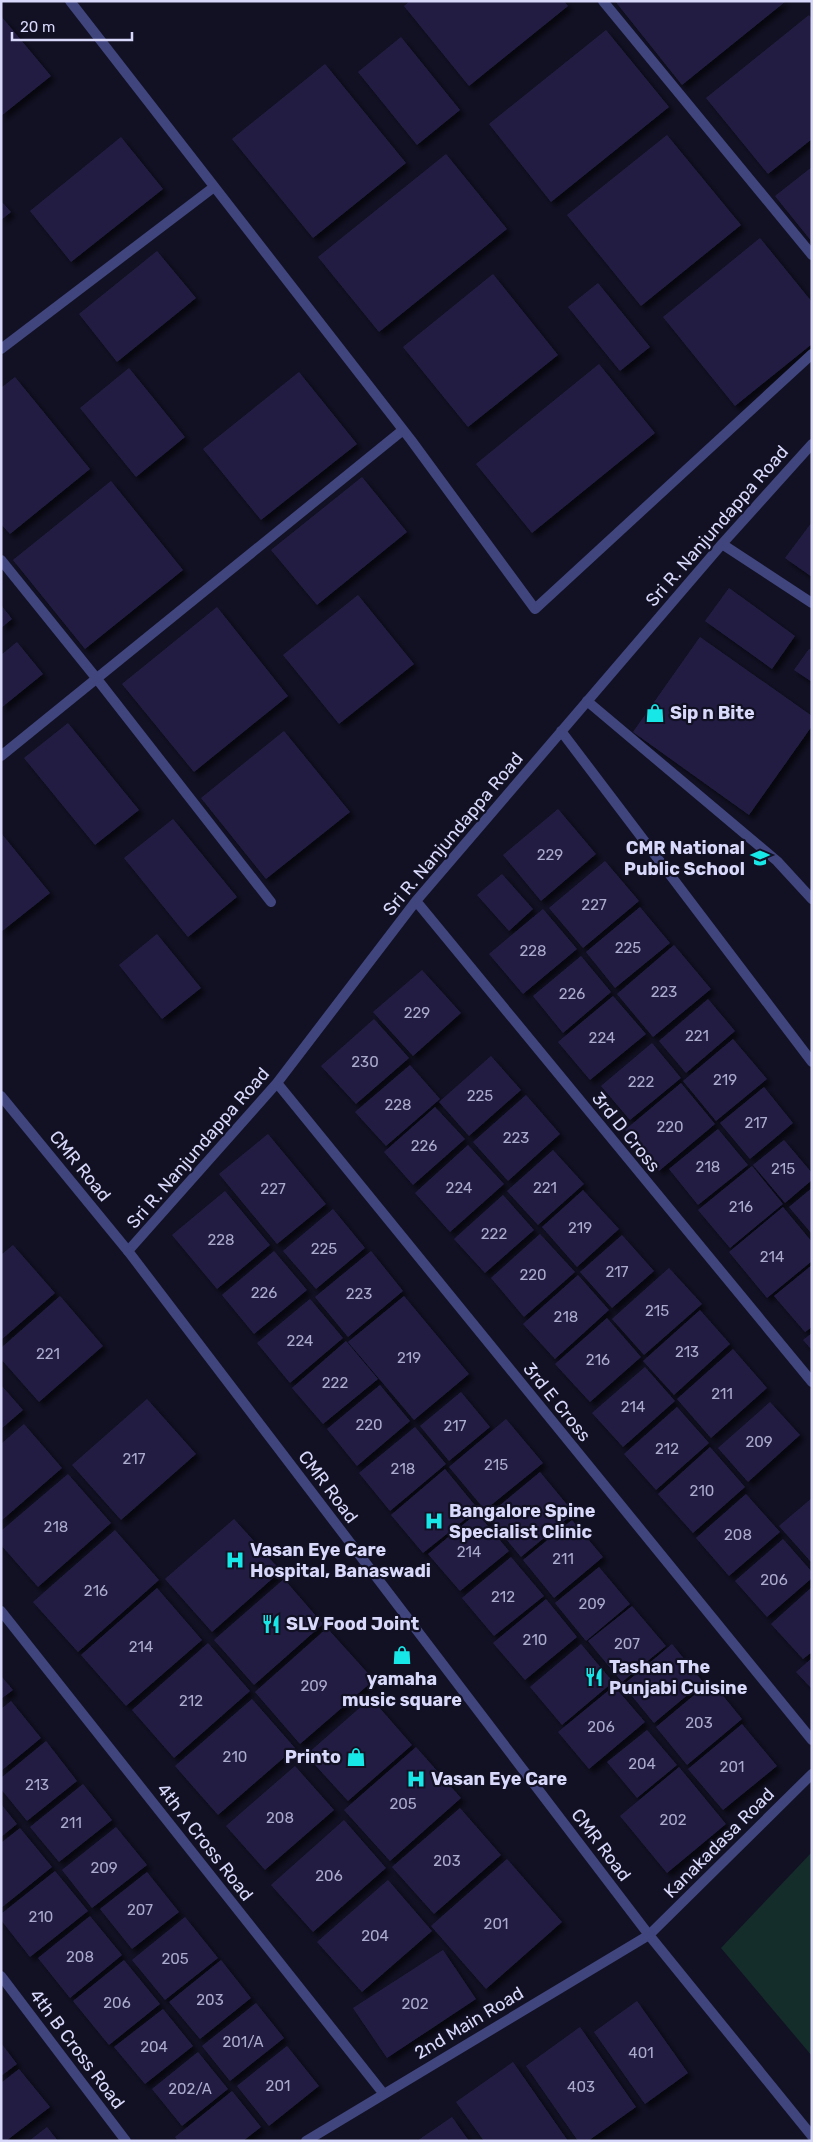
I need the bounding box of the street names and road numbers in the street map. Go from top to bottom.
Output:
street label: Sri R. Nanjundappa Road [641,441,793,611]
street label: Sri R. Nanjundappa Road [378,748,528,920]
street label: Sri R. Nanjundappa Road [122,1063,274,1233]
street label: 3rd D Cross [587,1087,665,1177]
street label: CMR Road [45,1126,115,1206]
street label: 3rd E Cross [518,1358,596,1446]
street label: CMR Road [294,1446,362,1528]
street label: 4th A Cross Road [152,1779,258,1905]
street label: Kanakadasa Road [659,1783,779,1903]
street label: CMR Road [567,1804,635,1886]
street label: 2nd Main Road [411,1982,527,2064]
street label: 4th B Cross Road [25,1985,129,2113]

